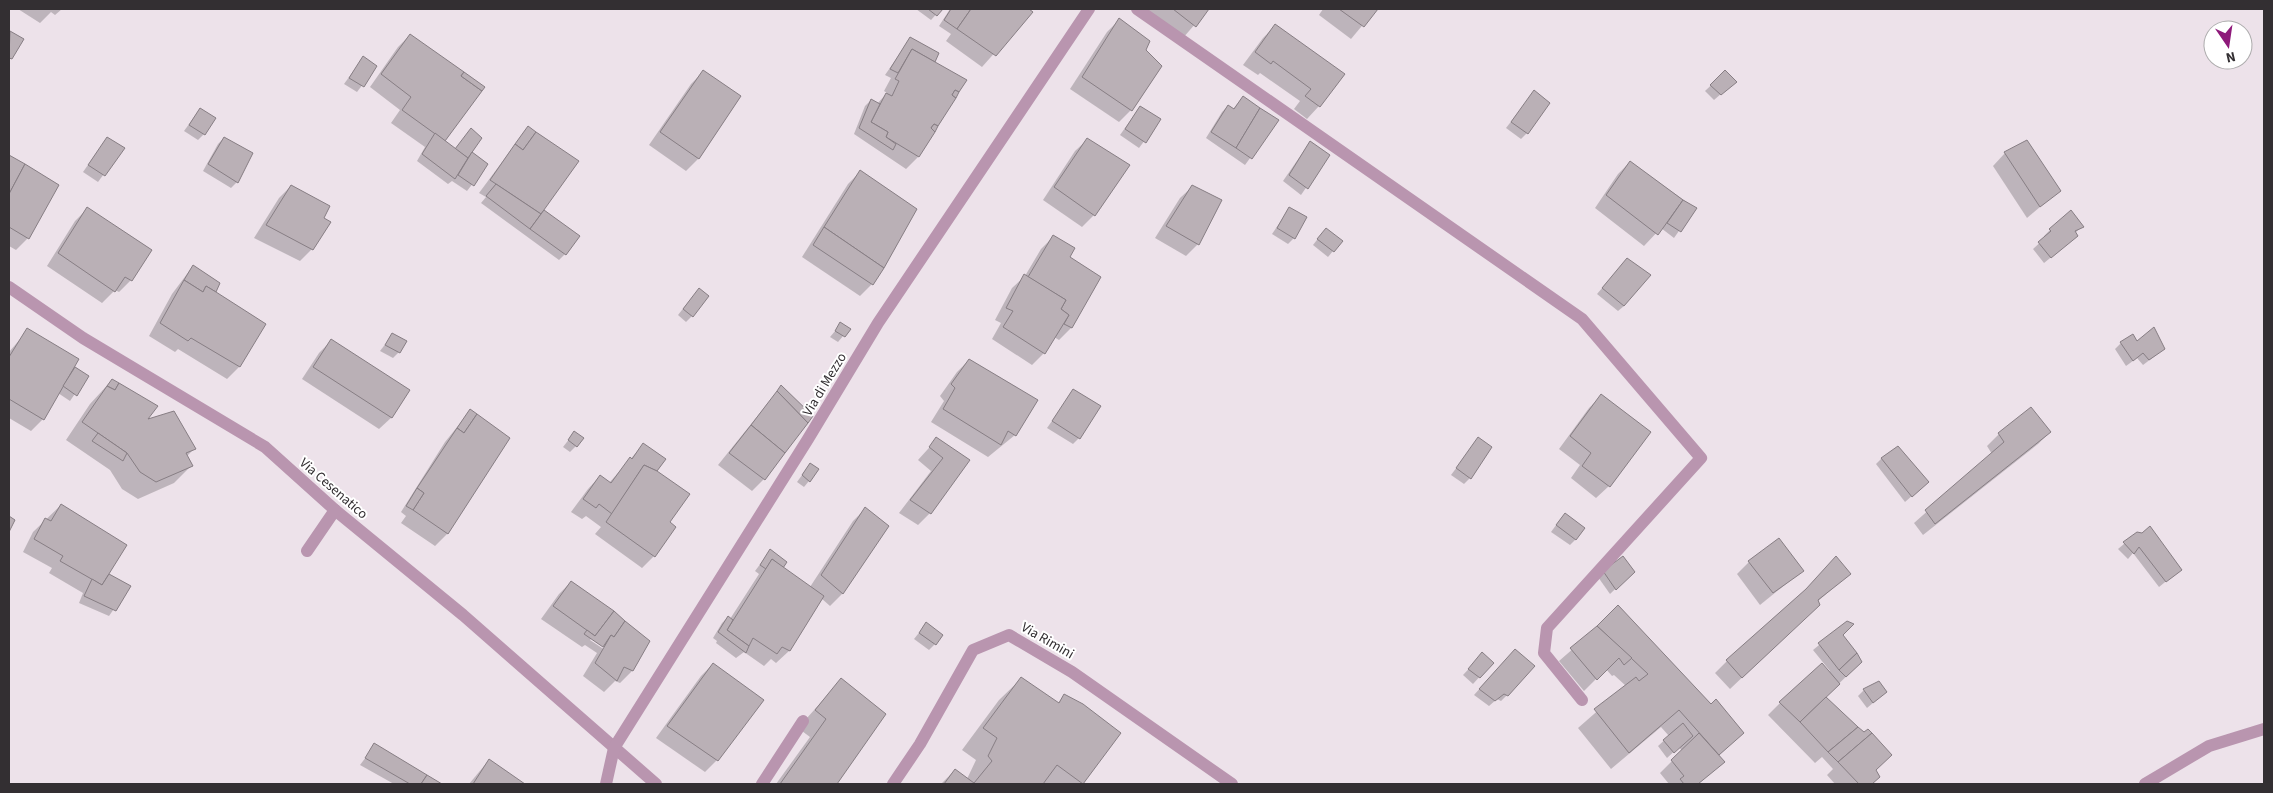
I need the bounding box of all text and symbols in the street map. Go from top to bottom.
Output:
north arrow [2203,20,2253,70]
text: N [2224,46,2237,67]
street label: Via di Mezzo [798,349,852,420]
street label: Via Cesenatico [295,453,372,524]
street label: Via Rimini [1017,618,1078,664]

